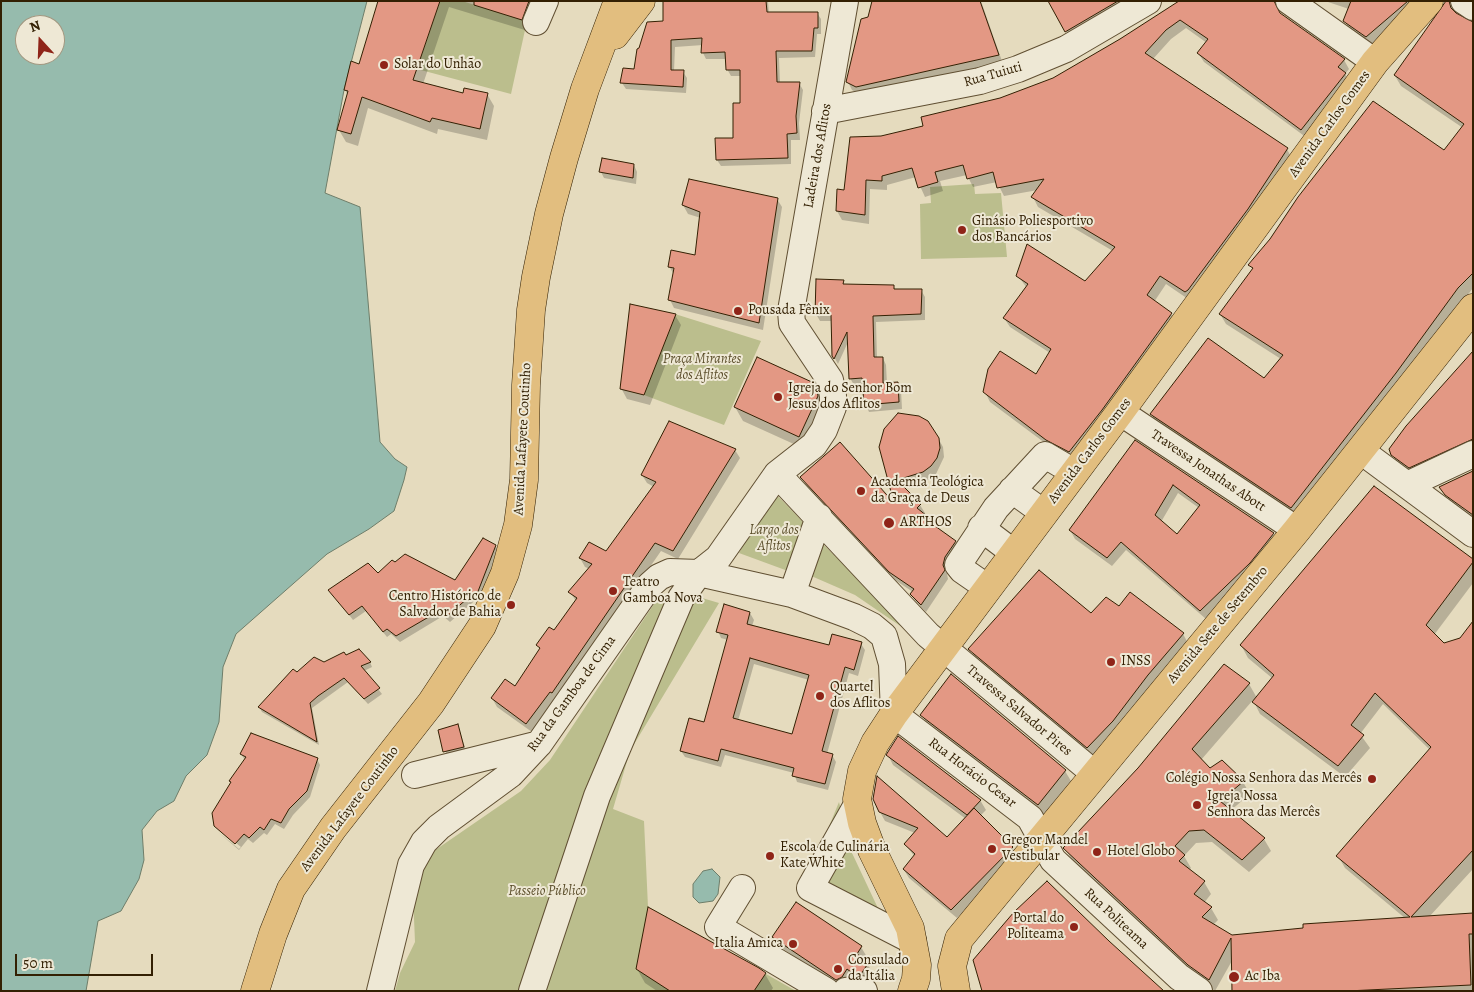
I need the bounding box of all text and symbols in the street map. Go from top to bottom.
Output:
north arrow [15,15,65,65]
text: N [27,16,43,37]
place label: Solar do Unhão [394,57,481,73]
marker: Solar do Unhão [378,59,390,71]
street label: Rua Tuiuti [962,59,1024,91]
street label: Avenida Carlos Gomes [1286,67,1374,181]
street label: Ladeira dos Aflitos [801,102,835,210]
place label: Ginásio Poliesportivo dos Bancários [972,214,1093,246]
marker: Ginásio Poliesportivo dos Bancários [956,224,968,236]
place label: Pousada Fênix [748,303,830,319]
marker: Pousada Fênix [732,305,744,317]
park label: Praça Mirantes dos Aflitos [663,352,741,384]
street label: Avenida Lafayete Coutinho [511,362,535,516]
place label: Igreja do Senhor Bom Jesus dos Aflitos [788,381,912,414]
marker: Igreja do Senhor Bom Jesus dos Aflitos [772,391,784,403]
street label: Avenida Carlos Gomes [1045,395,1135,507]
street label: Travessa Jonathas Abott [1147,426,1269,516]
place label: Academia Teológica da Graça de Deus [871,475,984,508]
marker: Academia Teológica da Graça de Deus [855,485,867,497]
place label: ARTHOS [900,515,952,531]
marker: ARTHOS [882,516,896,530]
park label: Largo dos Aflitos [749,523,799,556]
street label: Avenida Sete de Setembro [1164,563,1272,687]
place label: Teatro Gamboa Nova [623,575,703,608]
marker: Teatro Gamboa Nova [607,585,619,597]
place label: Centro Histórico de Salvador de Bahia [389,589,501,622]
marker: Centro Histórico de Salvador de Bahia [505,599,517,611]
street label: Rua da Gamboa de Cima [524,633,620,755]
place label: INSS [1121,654,1151,670]
marker: INSS [1105,656,1117,668]
street label: Travessa Salvador Pires [963,662,1075,760]
place label: Quartel dos Aflitos [830,680,890,712]
marker: Quartel dos Aflitos [814,690,826,702]
street label: Rua Horácio Cesar [925,734,1019,812]
street label: Avenida Lafayete Coutinho [297,743,403,875]
place label: Colégio Nossa Senhora das Mercês [1166,771,1362,787]
marker: Colégio Nossa Senhora das Mercês [1366,773,1378,785]
place label: Igreja Nossa Senhora das Mercês [1207,789,1320,822]
marker: Igreja Nossa Senhora das Mercês [1191,799,1203,811]
place label: Gregor Mandel Vestibular [1002,833,1088,866]
place label: Escola de Culinária Kate White [780,840,890,872]
marker: Gregor Mandel Vestibular [986,843,998,855]
place label: Hotel Globo [1107,844,1175,860]
marker: Hotel Globo [1091,846,1103,858]
marker: Escola de Culinária Kate White [764,850,776,862]
park label: Passeio Público [508,884,586,900]
street label: Rua Politeama [1080,885,1152,953]
place label: Portal do Politeama [1007,911,1064,944]
marker: Portal do Politeama [1068,921,1080,933]
place label: Italia Amica [714,936,783,952]
marker: Italia Amica [787,938,799,950]
scale bar [18,944,155,976]
text: 50 m [23,953,53,973]
place label: Consulado da Itália [848,953,909,986]
marker: Consulado da Itália [832,963,844,975]
place label: Ac Iba [1245,969,1280,985]
marker: Ac Iba [1227,970,1241,984]

